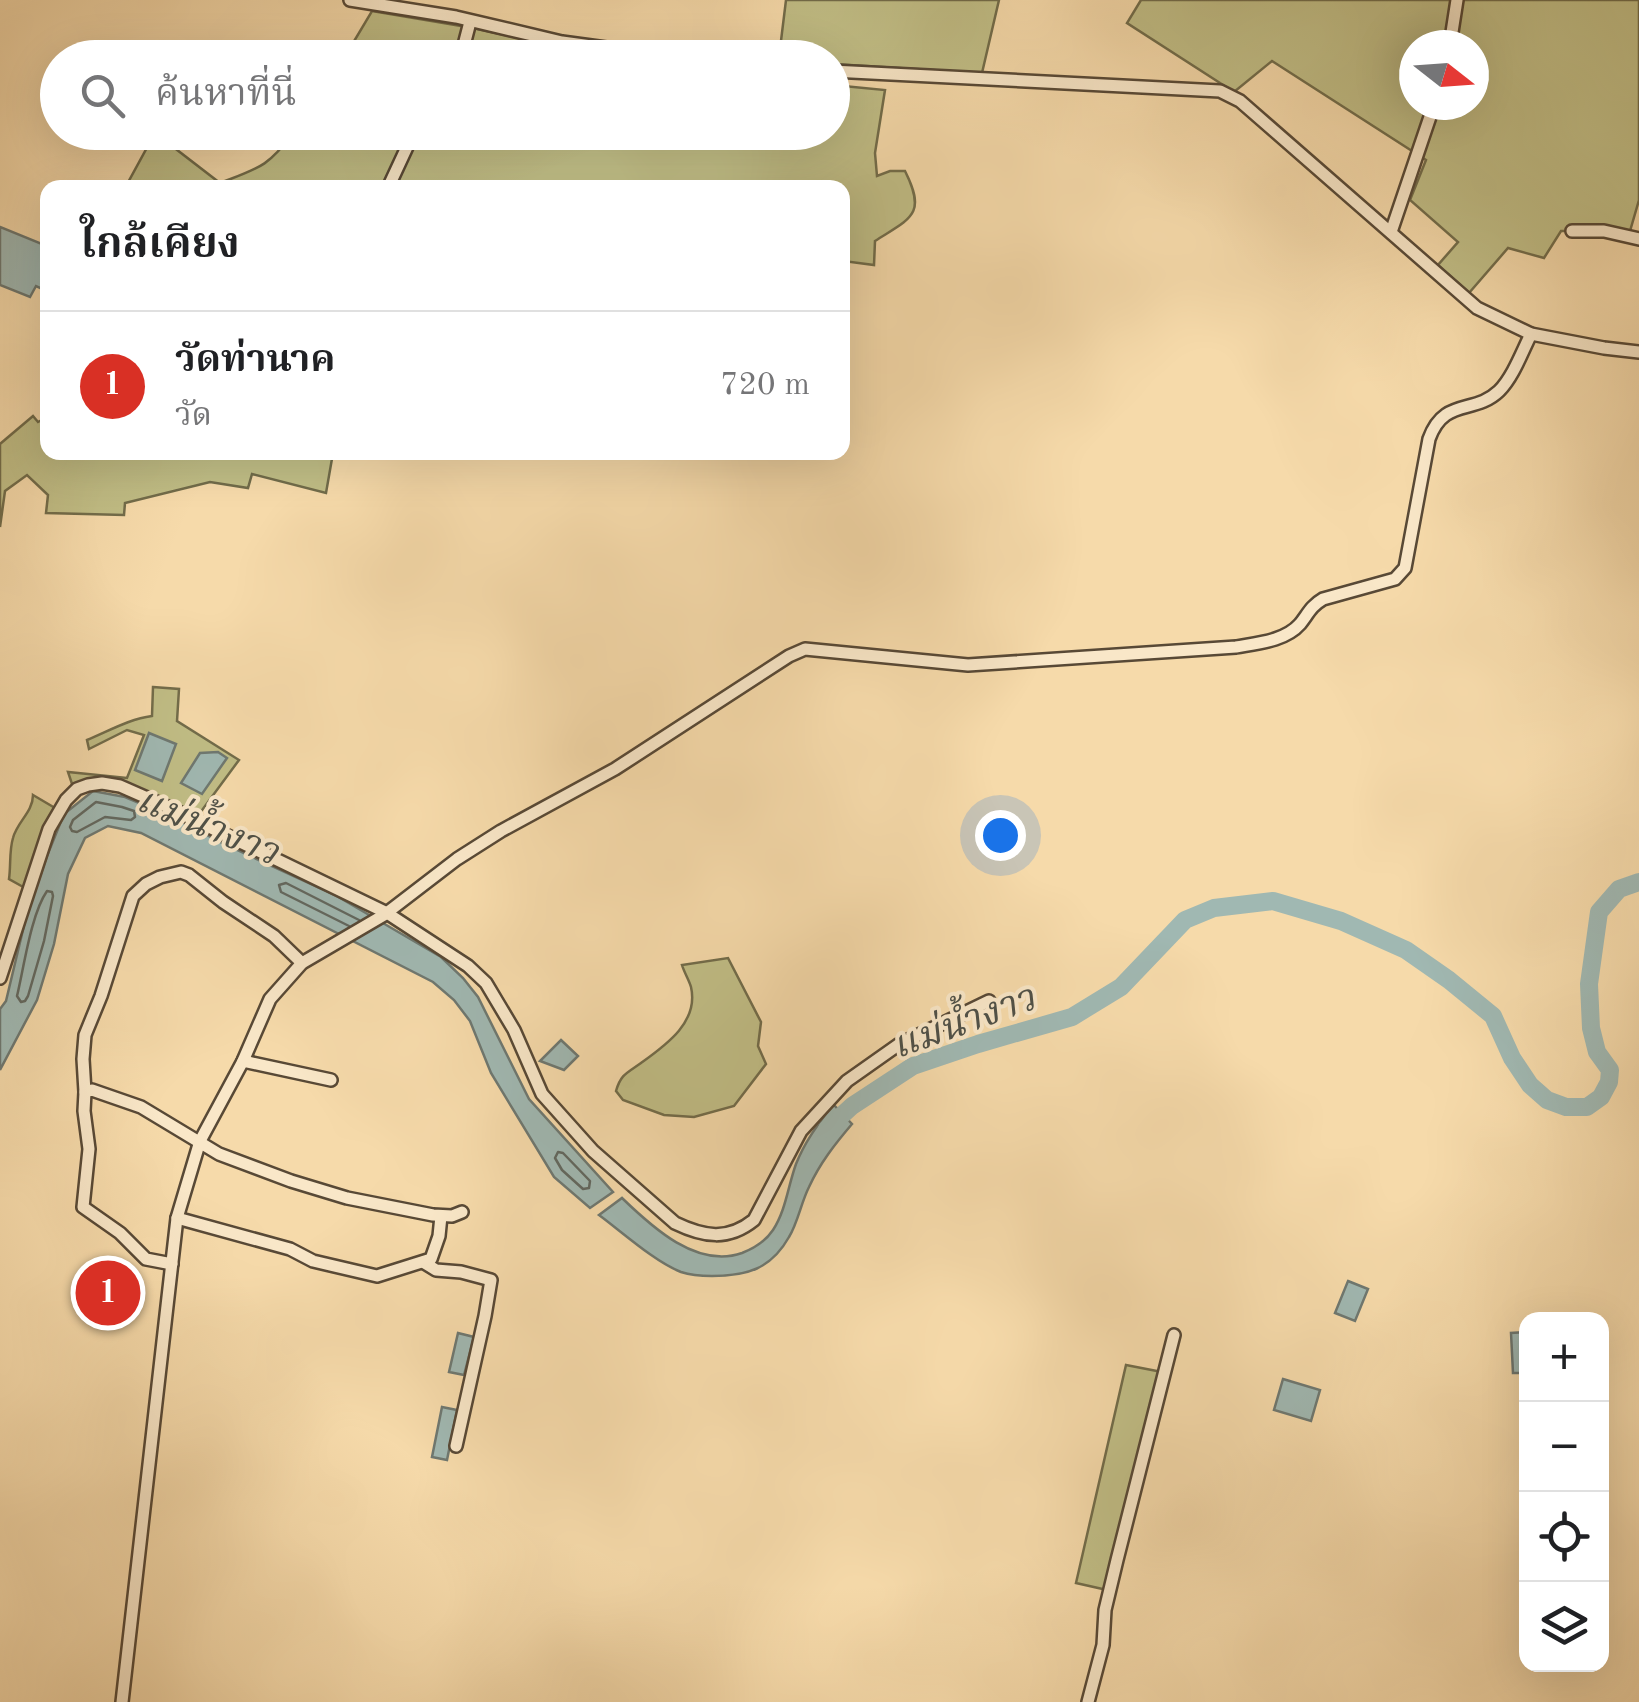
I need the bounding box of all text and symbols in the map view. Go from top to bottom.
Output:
north arrow [1399,30,1489,120]
search box [40,40,850,150]
icon: search [75,68,130,123]
text: ค้นหาที่นี่ [155,76,296,114]
text: ใกล้เคียง [80,225,240,267]
text: วัดท่านาค [175,342,335,380]
text: 1 [103,370,122,402]
text: 720 m [720,370,810,402]
text: วัด [175,401,212,433]
water label: แม่น้ำงาว [131,771,289,874]
your location [975,810,1026,861]
water label: แม่น้ำงาว [883,969,1042,1067]
pin: 1 [76,1256,140,1330]
map controls [1519,1312,1609,1672]
button: + [1519,1312,1609,1402]
button: − [1519,1402,1609,1492]
button: locate [1519,1492,1609,1582]
button: layers [1519,1582,1609,1672]

